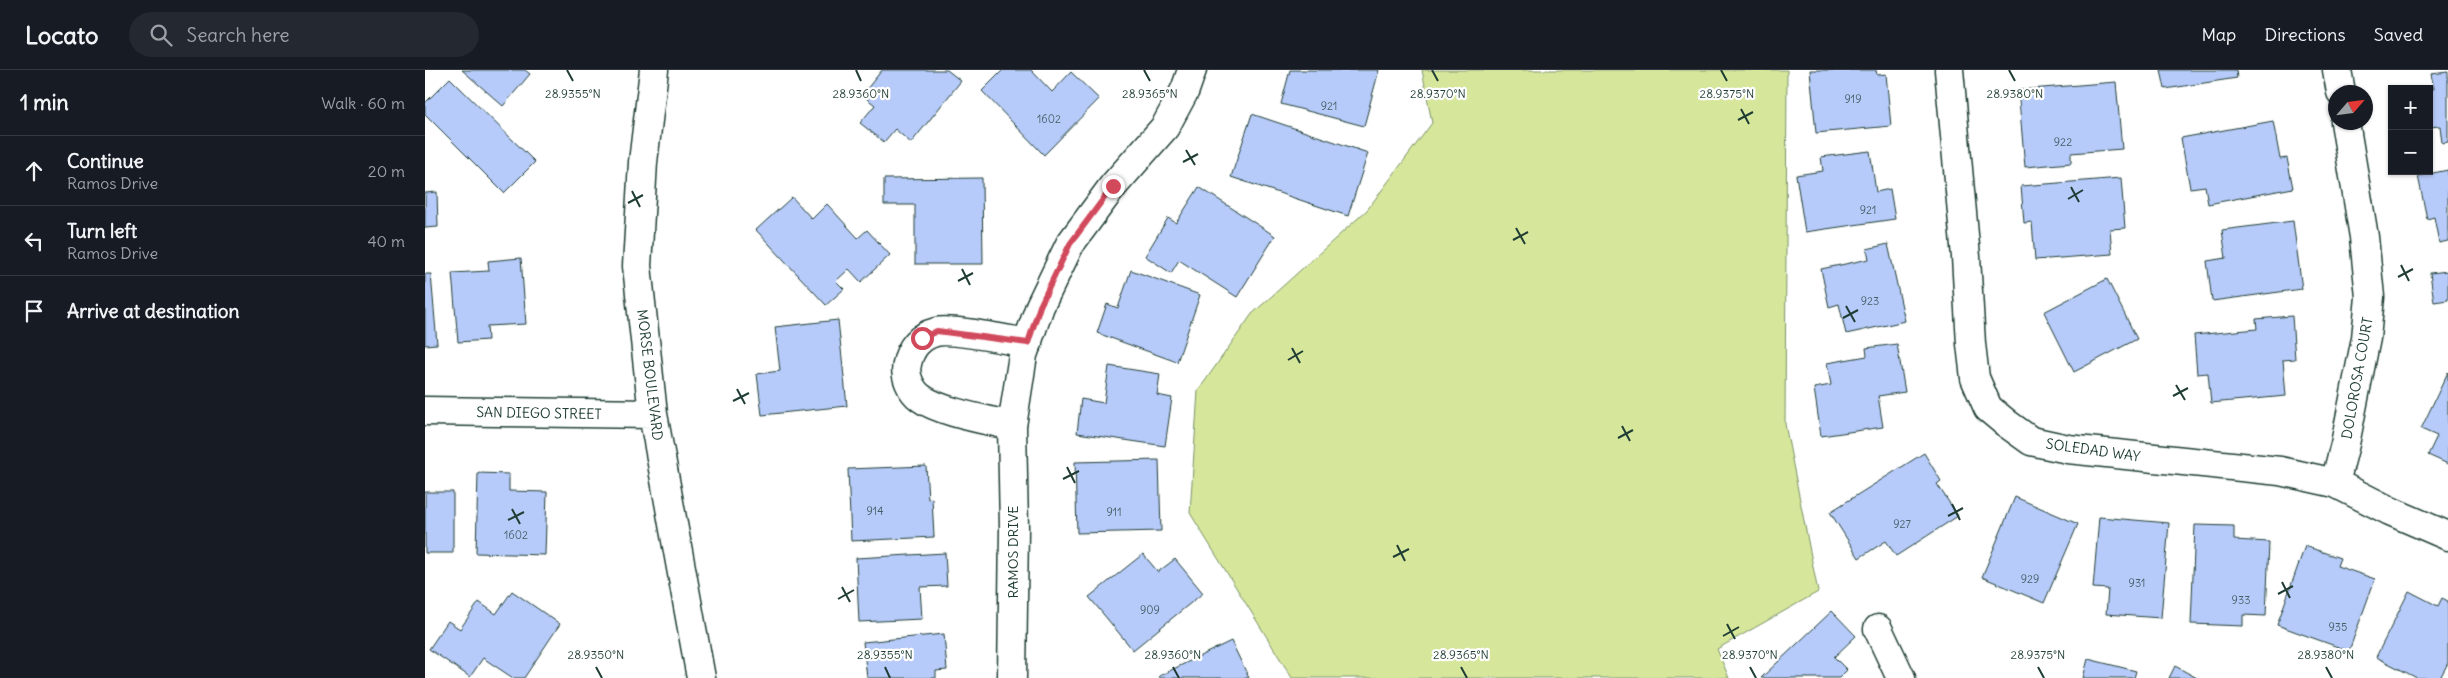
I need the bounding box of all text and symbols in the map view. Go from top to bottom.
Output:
search box [129,12,479,57]
text: Locato [25,20,99,50]
icon: search [147,21,175,49]
text: Search here [187,23,290,47]
text: Map [2201,23,2236,46]
text: Directions [2264,23,2346,46]
text: Saved [2374,23,2423,46]
north arrow [2328,85,2373,130]
map controls [2388,85,2433,175]
button: + [2388,85,2433,130]
text: 28.9355°N [545,86,601,101]
text: 28.9360°N [833,86,889,101]
text: 28.9365°N [1122,86,1178,101]
text: 28.9370°N [1410,86,1466,101]
text: 28.9375°N [1700,86,1754,101]
text: 28.9380°N [1987,86,2043,101]
text: 1 min [20,89,69,116]
house number: 919 [1844,92,1862,106]
text: Walk · 60 m [321,93,405,113]
house number: 921 [1321,99,1337,113]
house number: 1602 [1037,112,1061,126]
button: − [2388,130,2433,175]
house number: 922 [2054,135,2072,149]
text: Continue [67,149,144,173]
icon: ahead [20,157,48,185]
text: 20 m [368,161,405,181]
text: Ramos Drive [67,173,158,193]
route end [1102,175,1125,198]
house number: 921 [1860,203,1876,217]
text: Turn left [67,219,137,243]
icon: left [20,227,48,255]
text: 40 m [367,231,405,251]
text: Ramos Drive [67,243,158,263]
house number: 923 [1861,294,1879,308]
icon: arrive [20,297,48,325]
text: Arrive at destination [67,299,240,323]
street label: MORSE BOULEVARD [633,308,667,442]
street label: DOLOROSA COURT [2337,316,2377,440]
route start [911,327,934,350]
street label: SAN DIEGO STREET [476,403,602,423]
street label: SOLEDAD WAY [2045,434,2142,466]
house number: 914 [866,504,884,518]
street label: RAMOS DRIVE [1004,505,1022,599]
house number: 911 [1106,505,1122,519]
house number: 927 [1893,517,1911,531]
house number: 1602 [504,528,528,542]
house number: 929 [2021,572,2039,586]
house number: 931 [2129,576,2145,590]
house number: 933 [2232,593,2250,607]
house number: 909 [1140,603,1160,617]
house number: 935 [2329,620,2347,634]
text: 28.9350°N [568,647,624,662]
text: 28.9355°N [857,647,913,662]
text: 28.9360°N [1145,647,1201,662]
text: 28.9365°N [1433,647,1489,662]
text: 28.9370°N [1722,647,1778,662]
text: 28.9375°N [2011,647,2065,662]
text: 28.9380°N [2298,647,2354,662]

